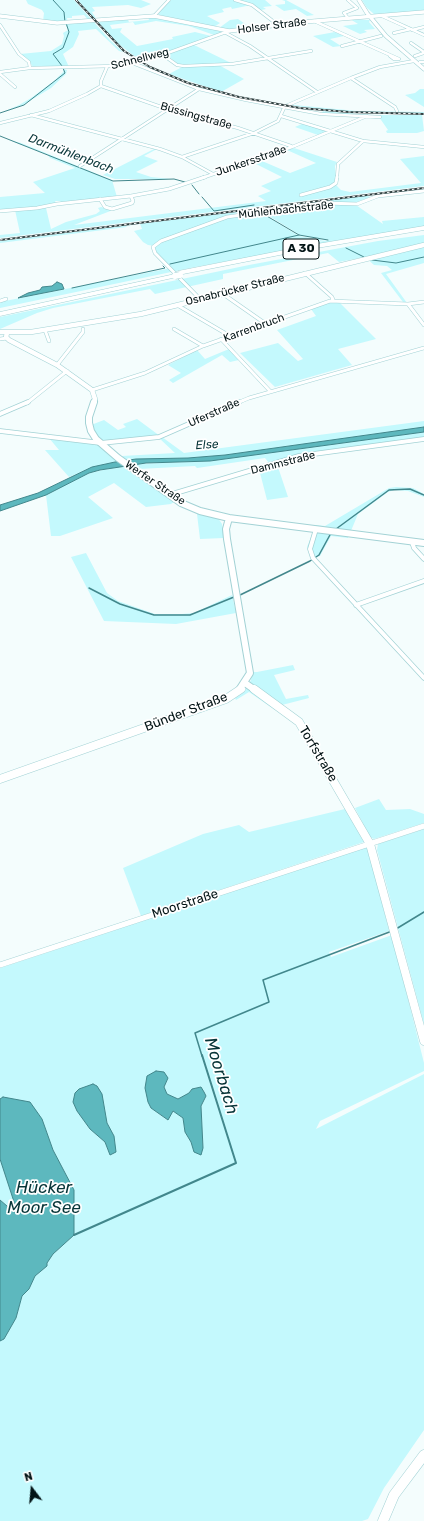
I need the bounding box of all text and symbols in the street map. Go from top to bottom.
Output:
street label: Holser Straße [237,15,307,37]
street label: Schnellweg [110,45,170,73]
street label: Büssingstraße [159,99,233,133]
water label: Darmühlenbach [26,131,116,177]
street label: Junkersstraße [214,143,288,179]
street label: Mühlenbachstraße [238,198,334,222]
road number: A 30 [283,239,319,259]
street label: Osnabrücker Straße [184,271,286,309]
street label: Karrenbruch [222,311,286,345]
street label: Uferstraße [186,396,242,430]
water label: Else [195,437,219,453]
street label: Dammstraße [249,449,317,477]
street label: Werfer Straße [122,458,188,508]
street label: Bünder Straße [142,689,230,735]
street label: Torfstraße [295,723,341,785]
street label: Moorstraße [150,886,220,922]
water label: Moorbach [200,1035,242,1117]
water label: Hücker Moor See [7,1178,81,1218]
north arrow [12,1469,52,1509]
text: N [23,1470,34,1484]

